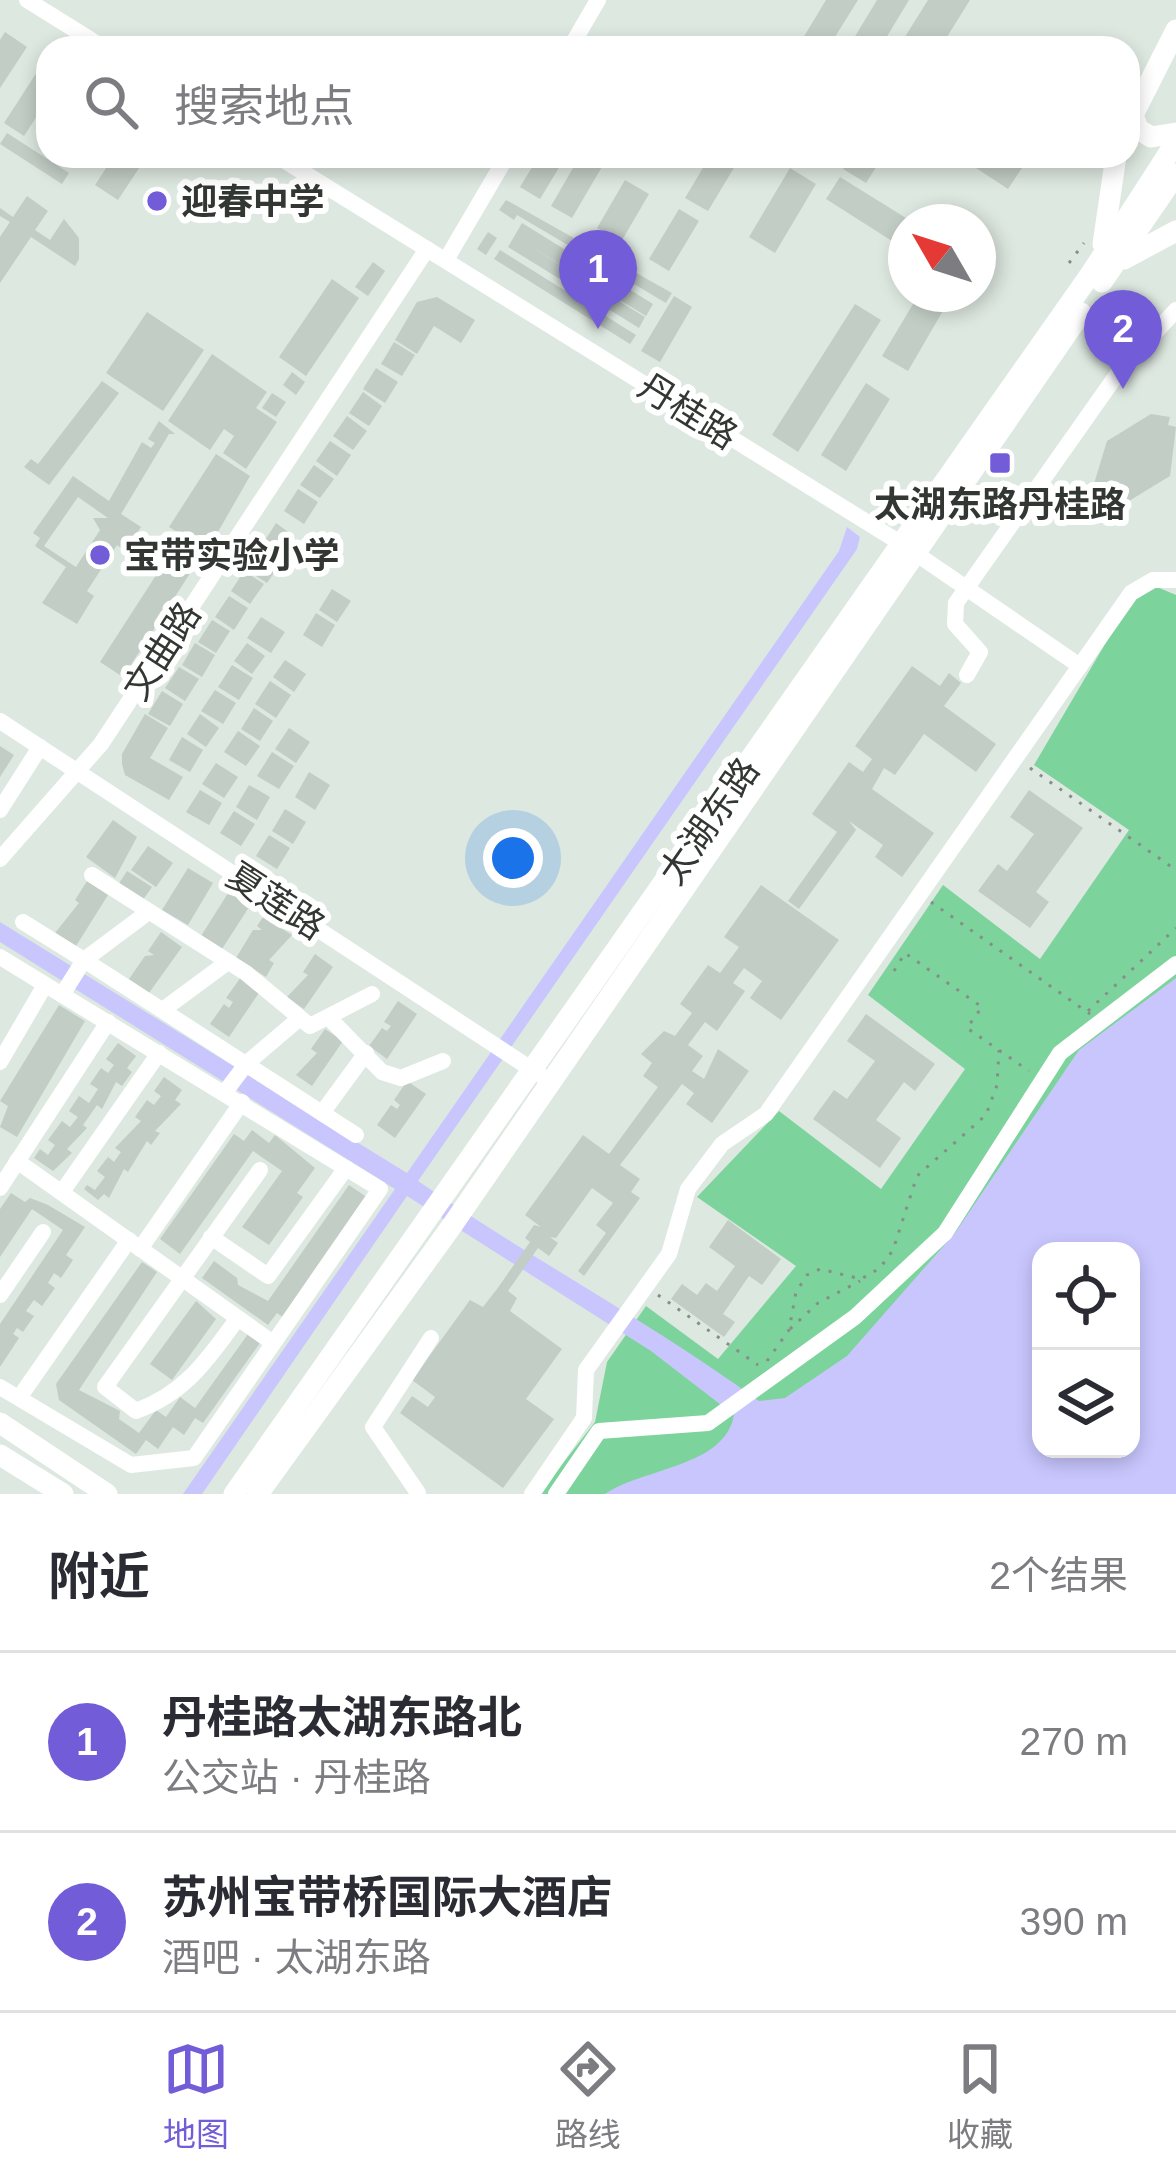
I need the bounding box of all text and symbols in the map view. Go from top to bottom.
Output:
search box [36,36,1140,168]
icon: search [78,69,144,135]
text: 搜索地点 [174,81,354,132]
place label: 迎春中学 [181,181,325,222]
marker: 迎春中学 [144,188,170,214]
north arrow [888,204,996,312]
pin: 1 [559,230,637,329]
pin: 2 [1084,290,1162,389]
street label: 丹桂路 [631,365,745,457]
marker: 太湖东路丹桂路 [987,450,1013,476]
place label: 太湖东路丹桂路 [874,484,1126,525]
place label: 宝带实验小学 [124,535,340,576]
marker: 宝带实验小学 [87,542,113,568]
street label: 文曲路 [115,595,209,707]
street label: 太湖东路 [651,750,767,892]
your location [483,828,543,888]
street label: 夏莲路 [220,854,332,948]
map controls [1032,1242,1140,1458]
button: locate [1032,1242,1140,1350]
button: layers [1032,1350,1140,1458]
text: 附近 [48,1548,150,1605]
text: 2个结果 [989,1554,1128,1597]
text: 丹桂路太湖东路北 [162,1692,522,1743]
text: 1 [76,1720,98,1763]
text: 270 m [1020,1720,1128,1763]
text: 公交站 · 丹桂路 [162,1756,431,1799]
text: 苏州宝带桥国际大酒店 [162,1872,612,1923]
text: 2 [76,1900,98,1943]
text: 390 m [1020,1900,1128,1943]
text: 酒吧 · 太湖东路 [162,1936,431,1979]
tab: 地图 [163,2036,229,2156]
tab: 路线 [555,2036,621,2156]
tab: 收藏 [947,2036,1013,2156]

